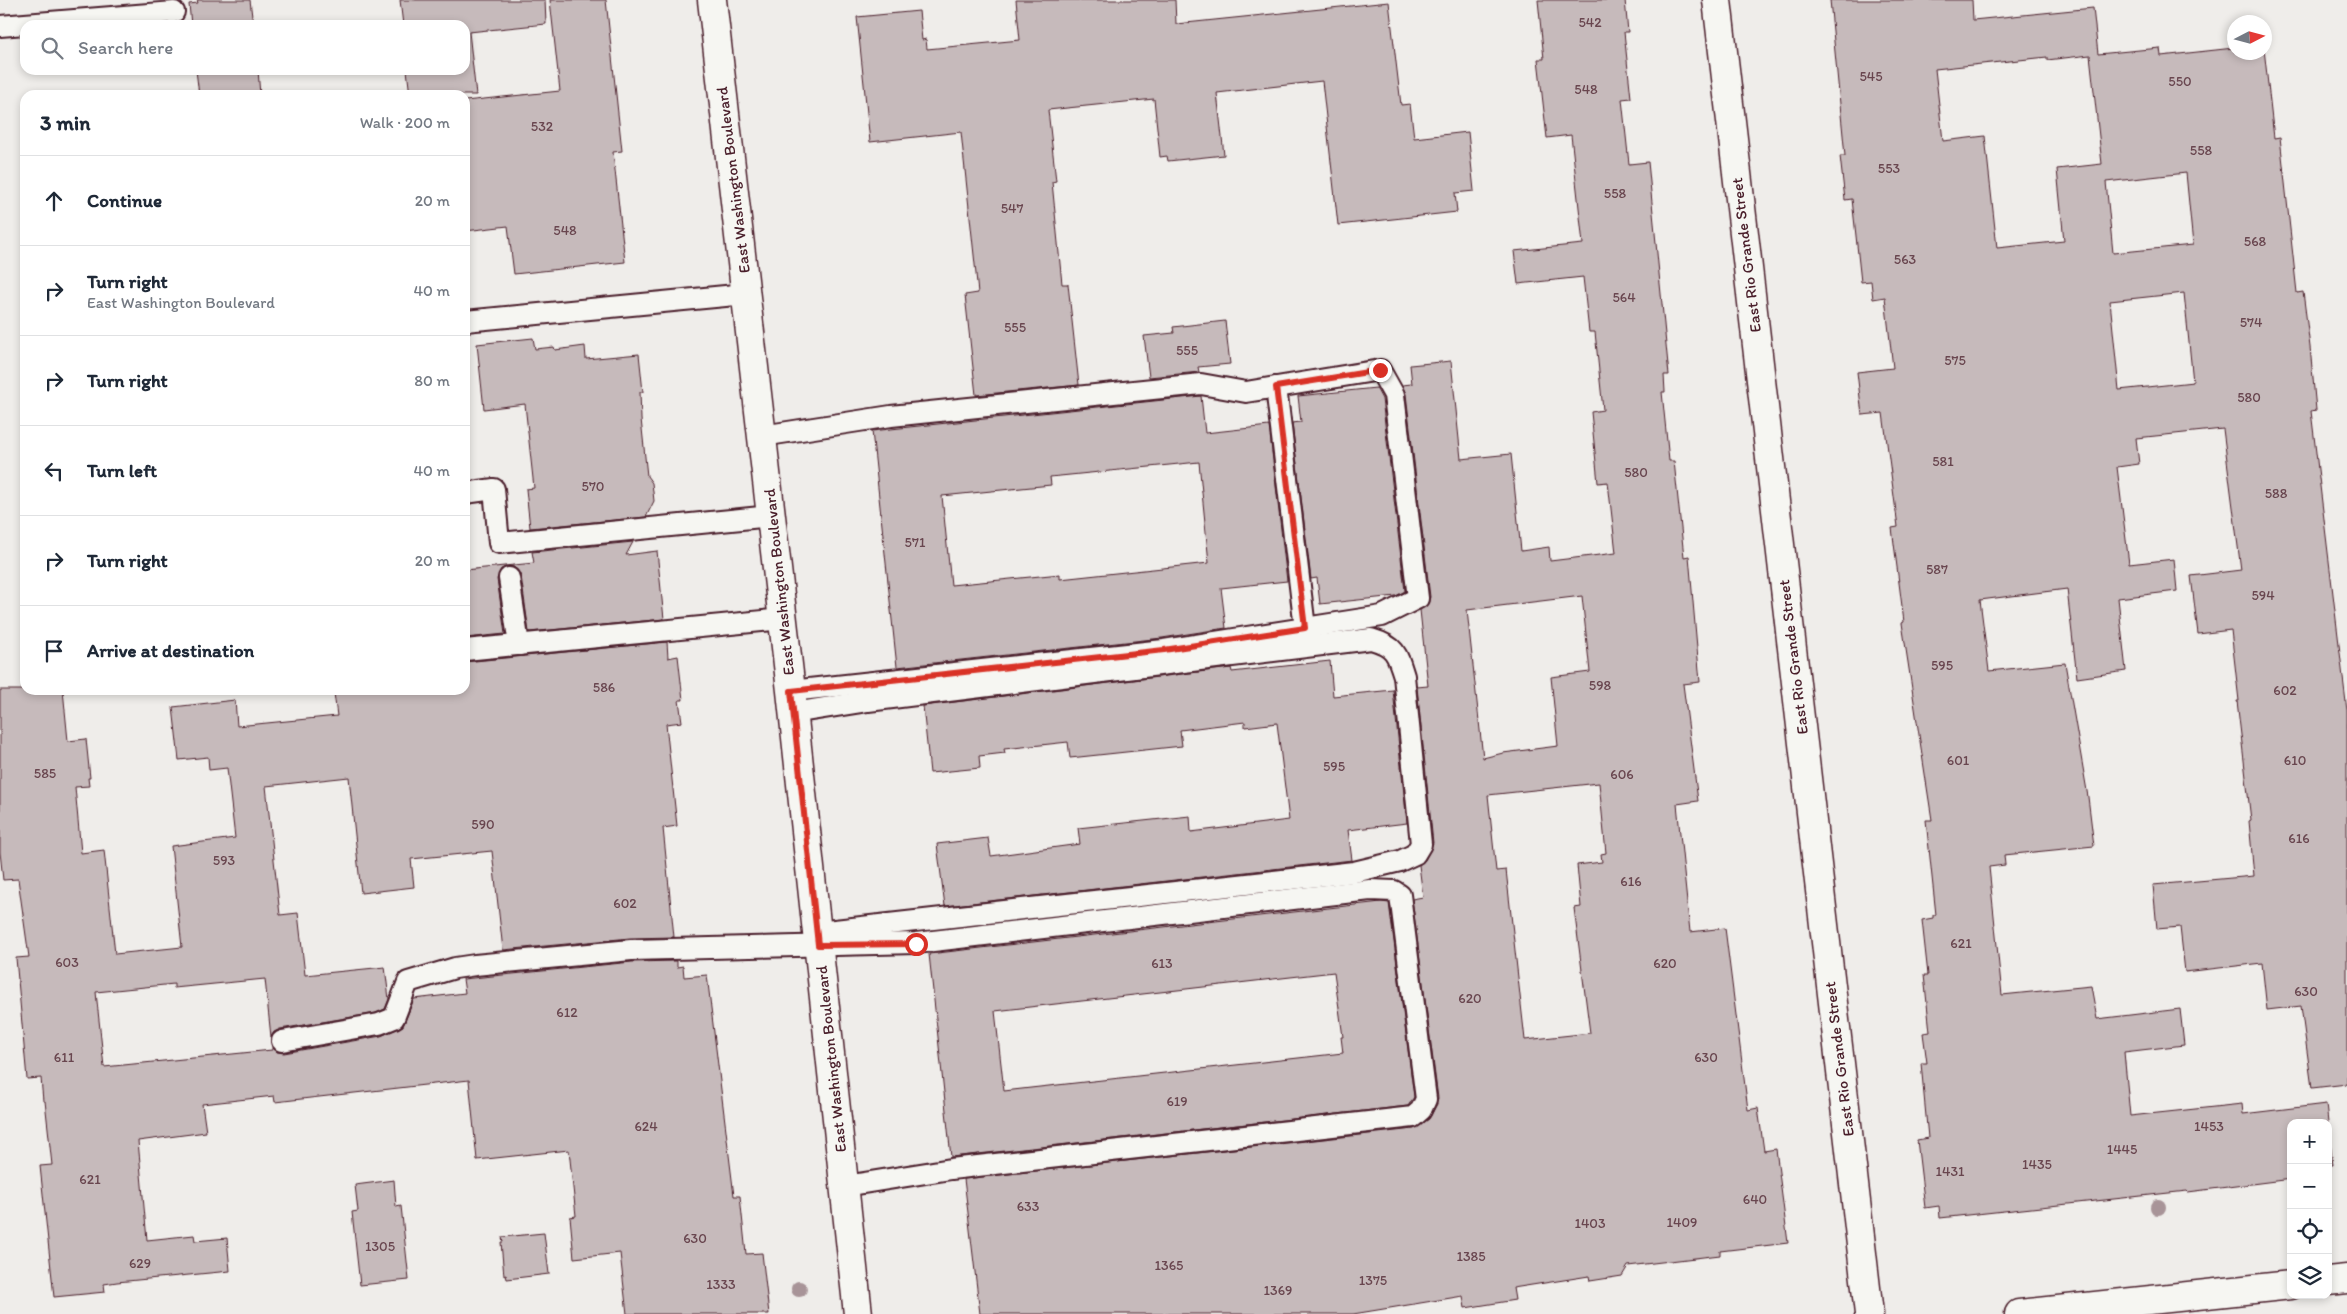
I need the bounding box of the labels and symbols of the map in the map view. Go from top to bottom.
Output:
house number: 542 [1578,14,1602,31]
north arrow [2227,15,2272,60]
house number: 545 [1859,68,1883,85]
house number: 550 [2168,73,2192,90]
house number: 548 [1574,81,1598,98]
street label: East Washington Boulevard [712,85,754,274]
house number: 532 [531,118,554,135]
house number: 558 [2190,142,2213,159]
house number: 553 [1878,160,1901,177]
street label: East Rio Grande Street [1727,176,1765,334]
house number: 558 [1604,185,1627,202]
house number: 547 [1001,200,1023,217]
house number: 548 [553,222,577,239]
house number: 568 [2244,233,2267,250]
house number: 563 [1894,251,1917,268]
house number: 564 [1612,289,1636,306]
house number: 574 [2240,314,2263,331]
house number: 555 [1004,319,1026,336]
house number: 555 [1176,342,1198,359]
house number: 575 [1944,352,1966,369]
route end [1369,359,1392,382]
house number: 580 [2237,389,2261,406]
house number: 581 [1932,453,1954,470]
house number: 580 [1624,464,1648,481]
house number: 570 [582,478,604,495]
house number: 588 [2265,485,2288,502]
street label: East Washington Boulevard [760,487,798,676]
house number: 571 [905,534,926,551]
house number: 587 [1926,561,1948,578]
street label: East Rio Grande Street [1774,578,1812,736]
house number: 594 [2251,587,2275,604]
house number: 595 [1931,657,1953,674]
house number: 598 [1589,677,1611,694]
house number: 586 [593,679,615,696]
house number: 602 [2273,682,2297,699]
house number: 601 [1947,752,1970,769]
house number: 610 [2284,752,2306,769]
house number: 595 [1323,758,1345,775]
house number: 585 [34,765,56,782]
house number: 606 [1610,766,1634,783]
house number: 590 [471,816,495,833]
house number: 616 [2288,830,2310,847]
house number: 593 [213,852,236,869]
house number: 616 [1620,873,1642,890]
house number: 602 [613,895,637,912]
route start [905,933,928,956]
house number: 621 [1950,935,1972,952]
house number: 603 [55,954,79,971]
house number: 613 [1151,955,1173,972]
house number: 620 [1653,955,1677,972]
street label: East Washington Boulevard [812,964,850,1153]
street label: East Rio Grande Street [1820,980,1858,1138]
house number: 630 [2294,983,2318,1000]
house number: 620 [1458,990,1482,1007]
house number: 612 [556,1004,578,1021]
house number: 611 [54,1049,75,1066]
house number: 630 [1694,1049,1718,1066]
house number: 619 [1166,1093,1188,1110]
house number: 624 [634,1118,658,1135]
house number: 1453 [2194,1118,2224,1135]
house number: 1445 [2107,1141,2137,1158]
house number: 1435 [2022,1156,2052,1173]
house number: 1431 [1935,1163,1965,1180]
house number: 621 [79,1171,101,1188]
house number: 640 [1743,1191,1767,1208]
house number: 633 [1017,1198,1040,1215]
house number: 1409 [1667,1214,1697,1231]
house number: 1403 [1574,1215,1606,1232]
house number: 630 [683,1230,707,1247]
house number: 1305 [365,1238,395,1255]
house number: 1385 [1456,1248,1486,1265]
house number: 629 [129,1255,151,1272]
house number: 1365 [1155,1257,1183,1274]
house number: 1375 [1359,1272,1387,1289]
house number: 1333 [706,1276,736,1293]
house number: 1369 [1264,1282,1292,1299]

